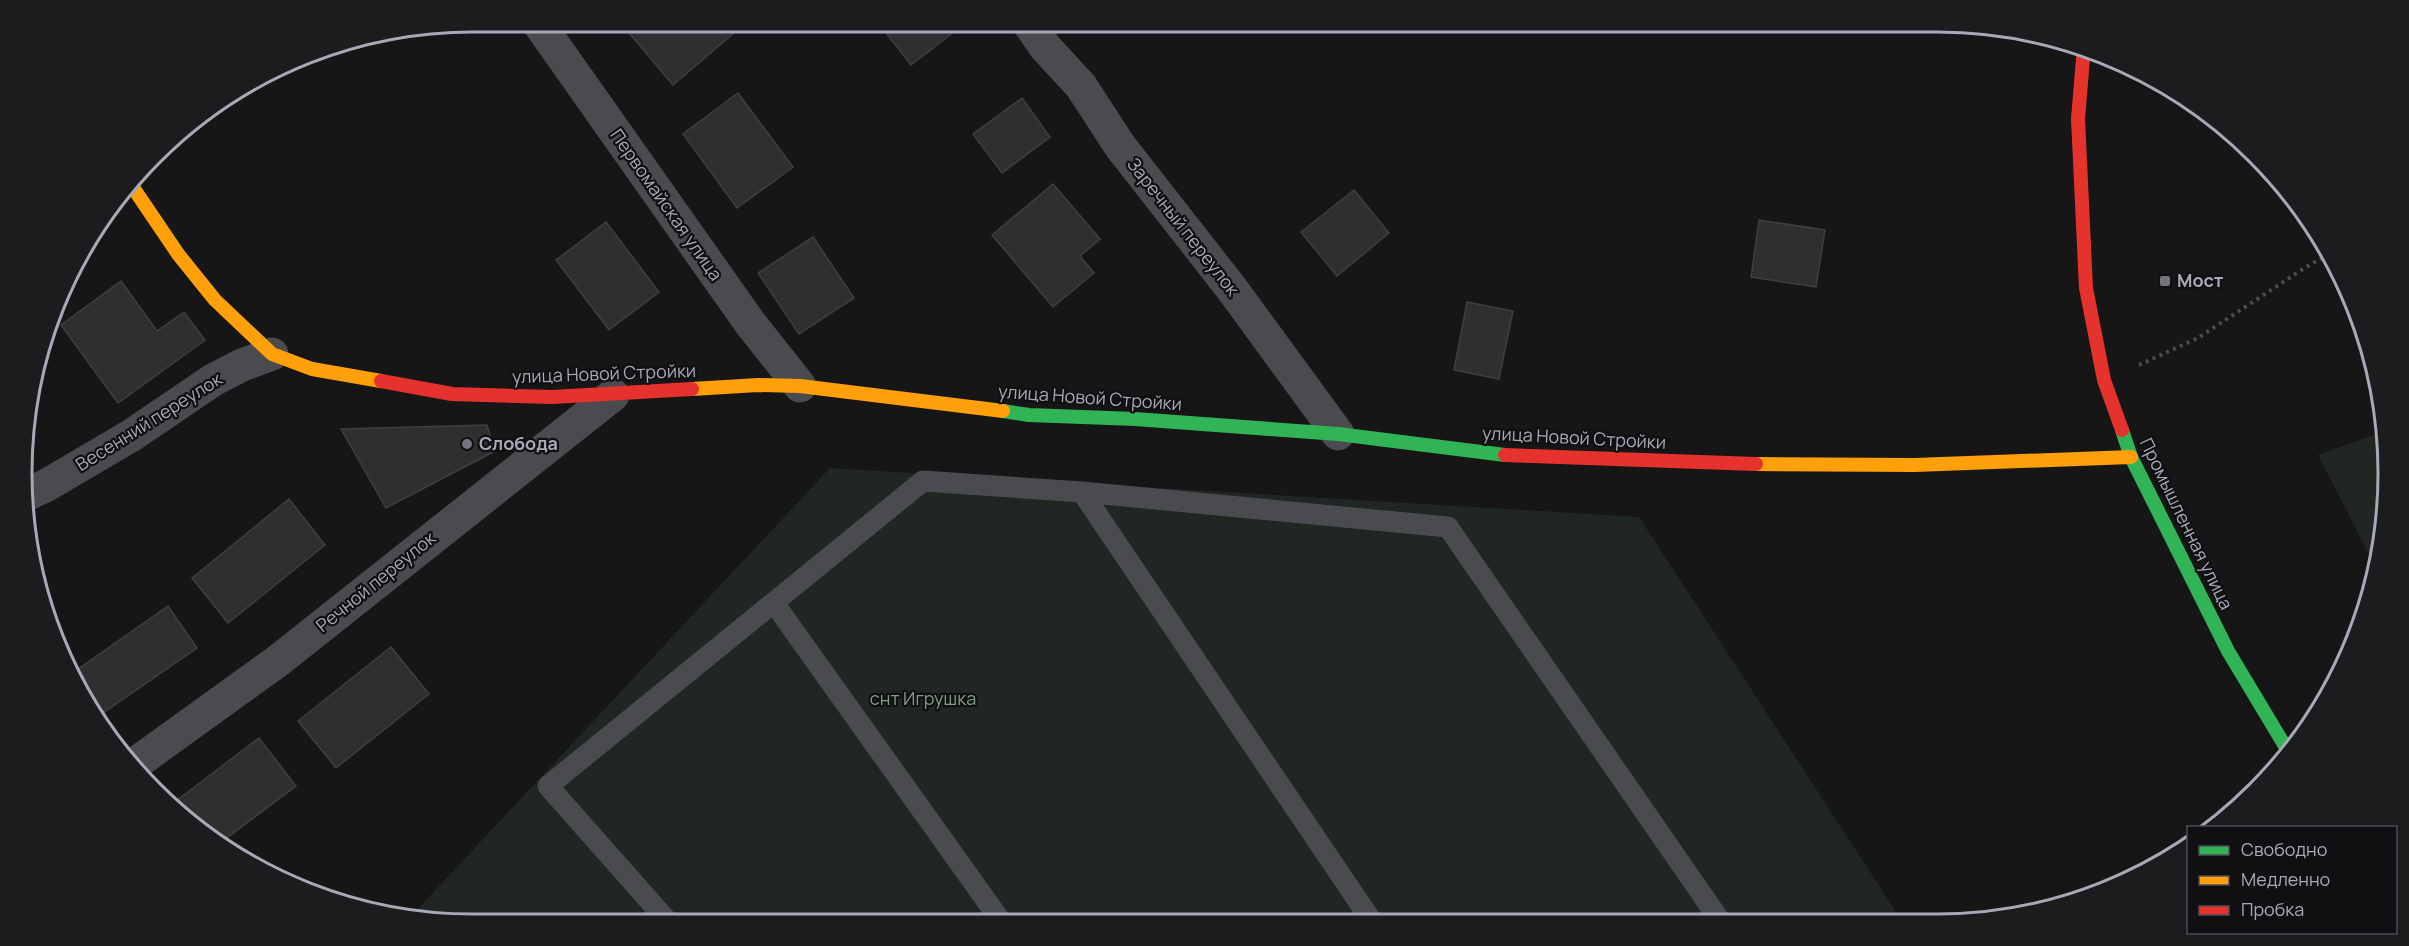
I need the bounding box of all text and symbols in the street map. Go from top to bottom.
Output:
street label: Первомайская улица [605,124,728,285]
street label: Заречный переулок [1122,152,1246,301]
place label: Мост [2177,268,2224,292]
marker: Мост [2158,274,2172,288]
street label: улица Новой Стройки [511,358,696,388]
street label: Весенний переулок [71,366,227,476]
street label: улица Новой Стройки [997,379,1183,415]
street label: улица Новой Стройки [1481,420,1667,454]
place label: Слобода [479,431,558,455]
street label: Промышленная улица [2135,434,2239,614]
marker: Слобода [460,437,474,451]
street label: Речной переулок [311,525,441,637]
park label: снт Игрушка [870,686,976,710]
legend [2187,826,2397,934]
text: Свободно [2241,837,2327,861]
text: Медленно [2241,867,2330,891]
text: Пробка [2241,897,2304,921]

